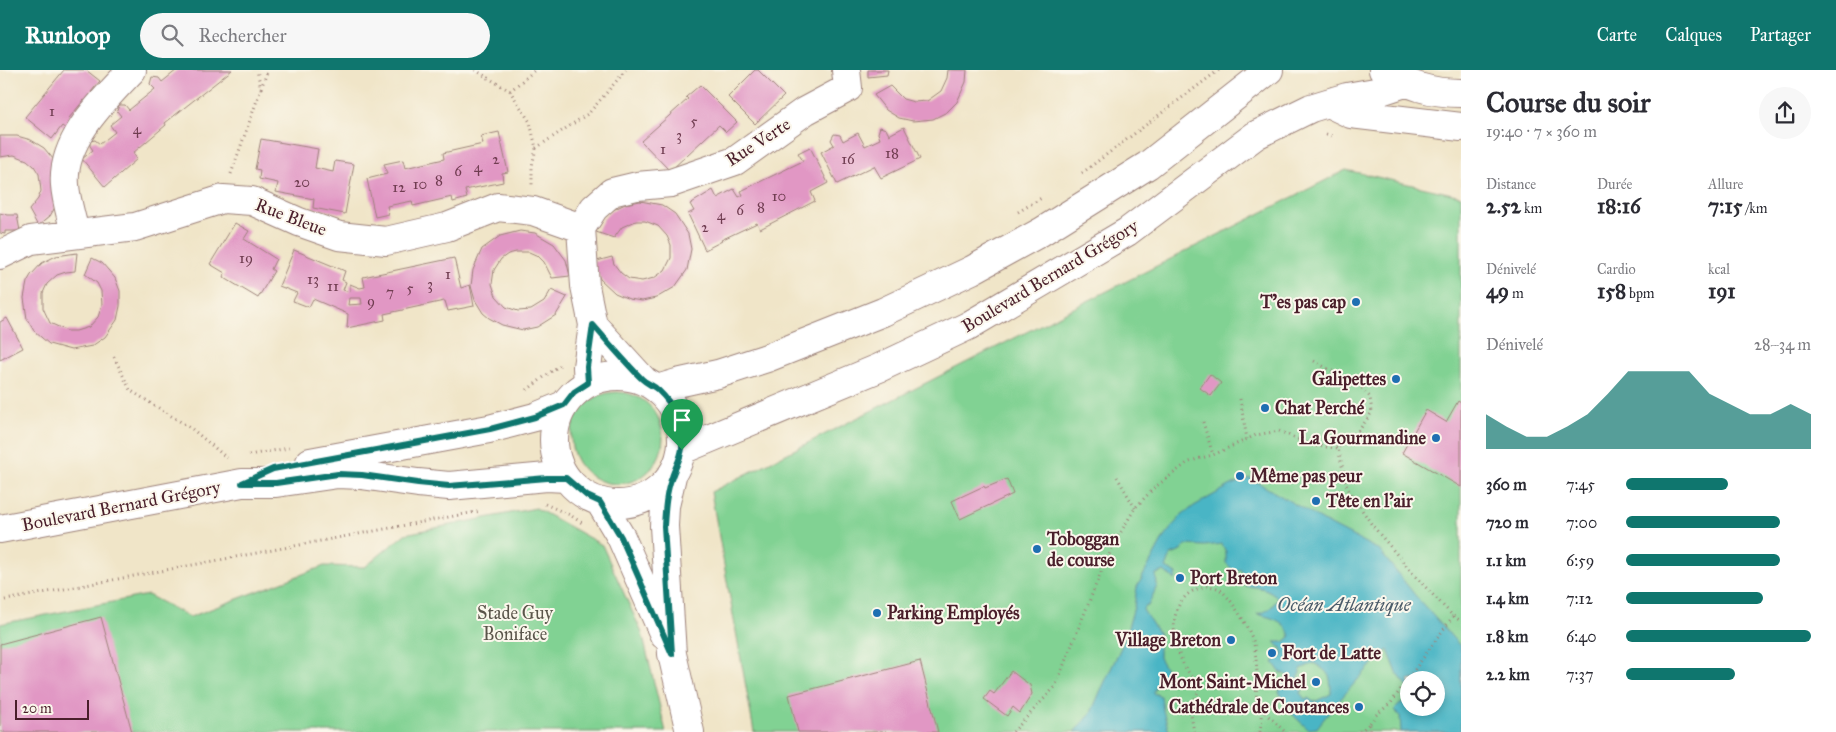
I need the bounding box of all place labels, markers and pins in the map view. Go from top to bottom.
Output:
place label: T'es pas cap [1259,291,1346,314]
marker: T'es pas cap [1350,296,1362,308]
place label: Galipettes [1312,368,1386,391]
marker: Galipettes [1390,373,1402,385]
place label: Chat Perché [1275,397,1365,419]
pin [661,399,703,450]
marker: Chat Perché [1259,402,1271,414]
place label: La Gourmandine [1299,427,1427,449]
marker: La Gourmandine [1430,432,1442,444]
place label: Même pas peur [1250,465,1363,488]
marker: Même pas peur [1234,470,1246,482]
place label: Tête en l'air [1325,490,1414,512]
marker: Tête en l'air [1310,495,1322,507]
place label: Toboggan de course [1046,528,1119,571]
marker: Toboggan de course [1031,543,1043,555]
place label: Port Breton [1190,567,1278,589]
marker: Port Breton [1174,572,1186,584]
place label: Parking Employés [887,602,1020,625]
marker: Parking Employés [871,607,883,619]
place label: Village Breton [1114,629,1221,652]
marker: Village Breton [1225,634,1237,646]
place label: Fort de Latte [1282,642,1382,664]
marker: Fort de Latte [1266,647,1278,659]
place label: Mont Saint-Michel [1159,671,1307,693]
marker: Mont Saint-Michel [1310,676,1322,688]
place label: Cathédrale de Coutances [1169,696,1349,718]
marker: Cathédrale de Coutances [1353,701,1365,713]

